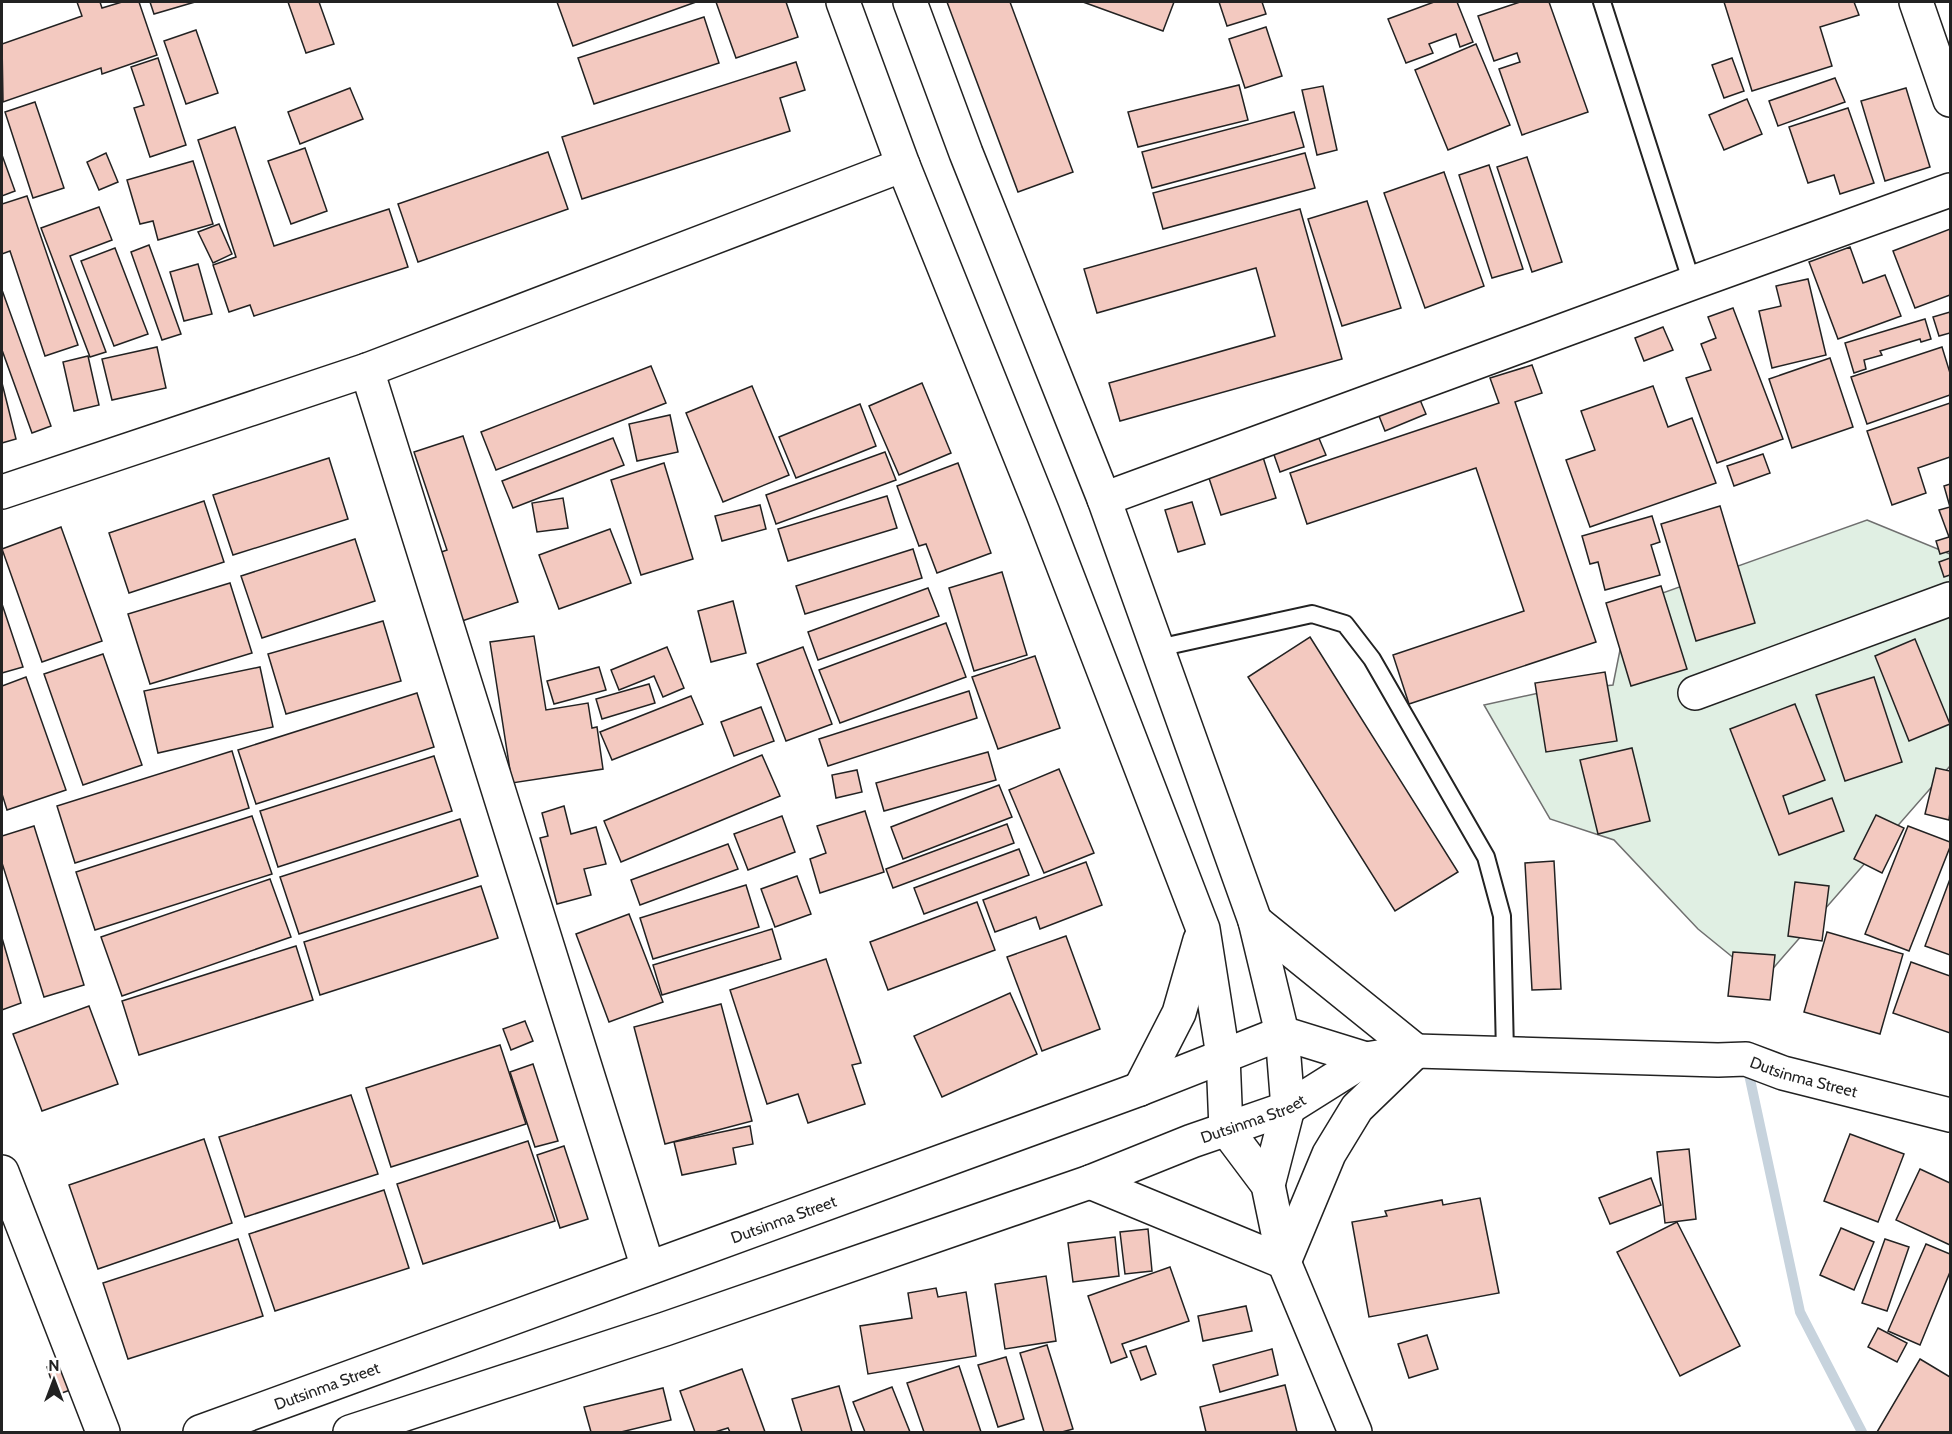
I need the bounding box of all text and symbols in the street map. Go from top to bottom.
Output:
street label: Dutsinma Street [1747,1052,1860,1101]
street label: Dutsinma Street [1198,1090,1310,1147]
street label: Dutsinma Street [728,1191,839,1247]
north arrow [24,1350,84,1410]
text: N [48,1356,60,1375]
street label: Dutsinma Street [271,1358,383,1414]

